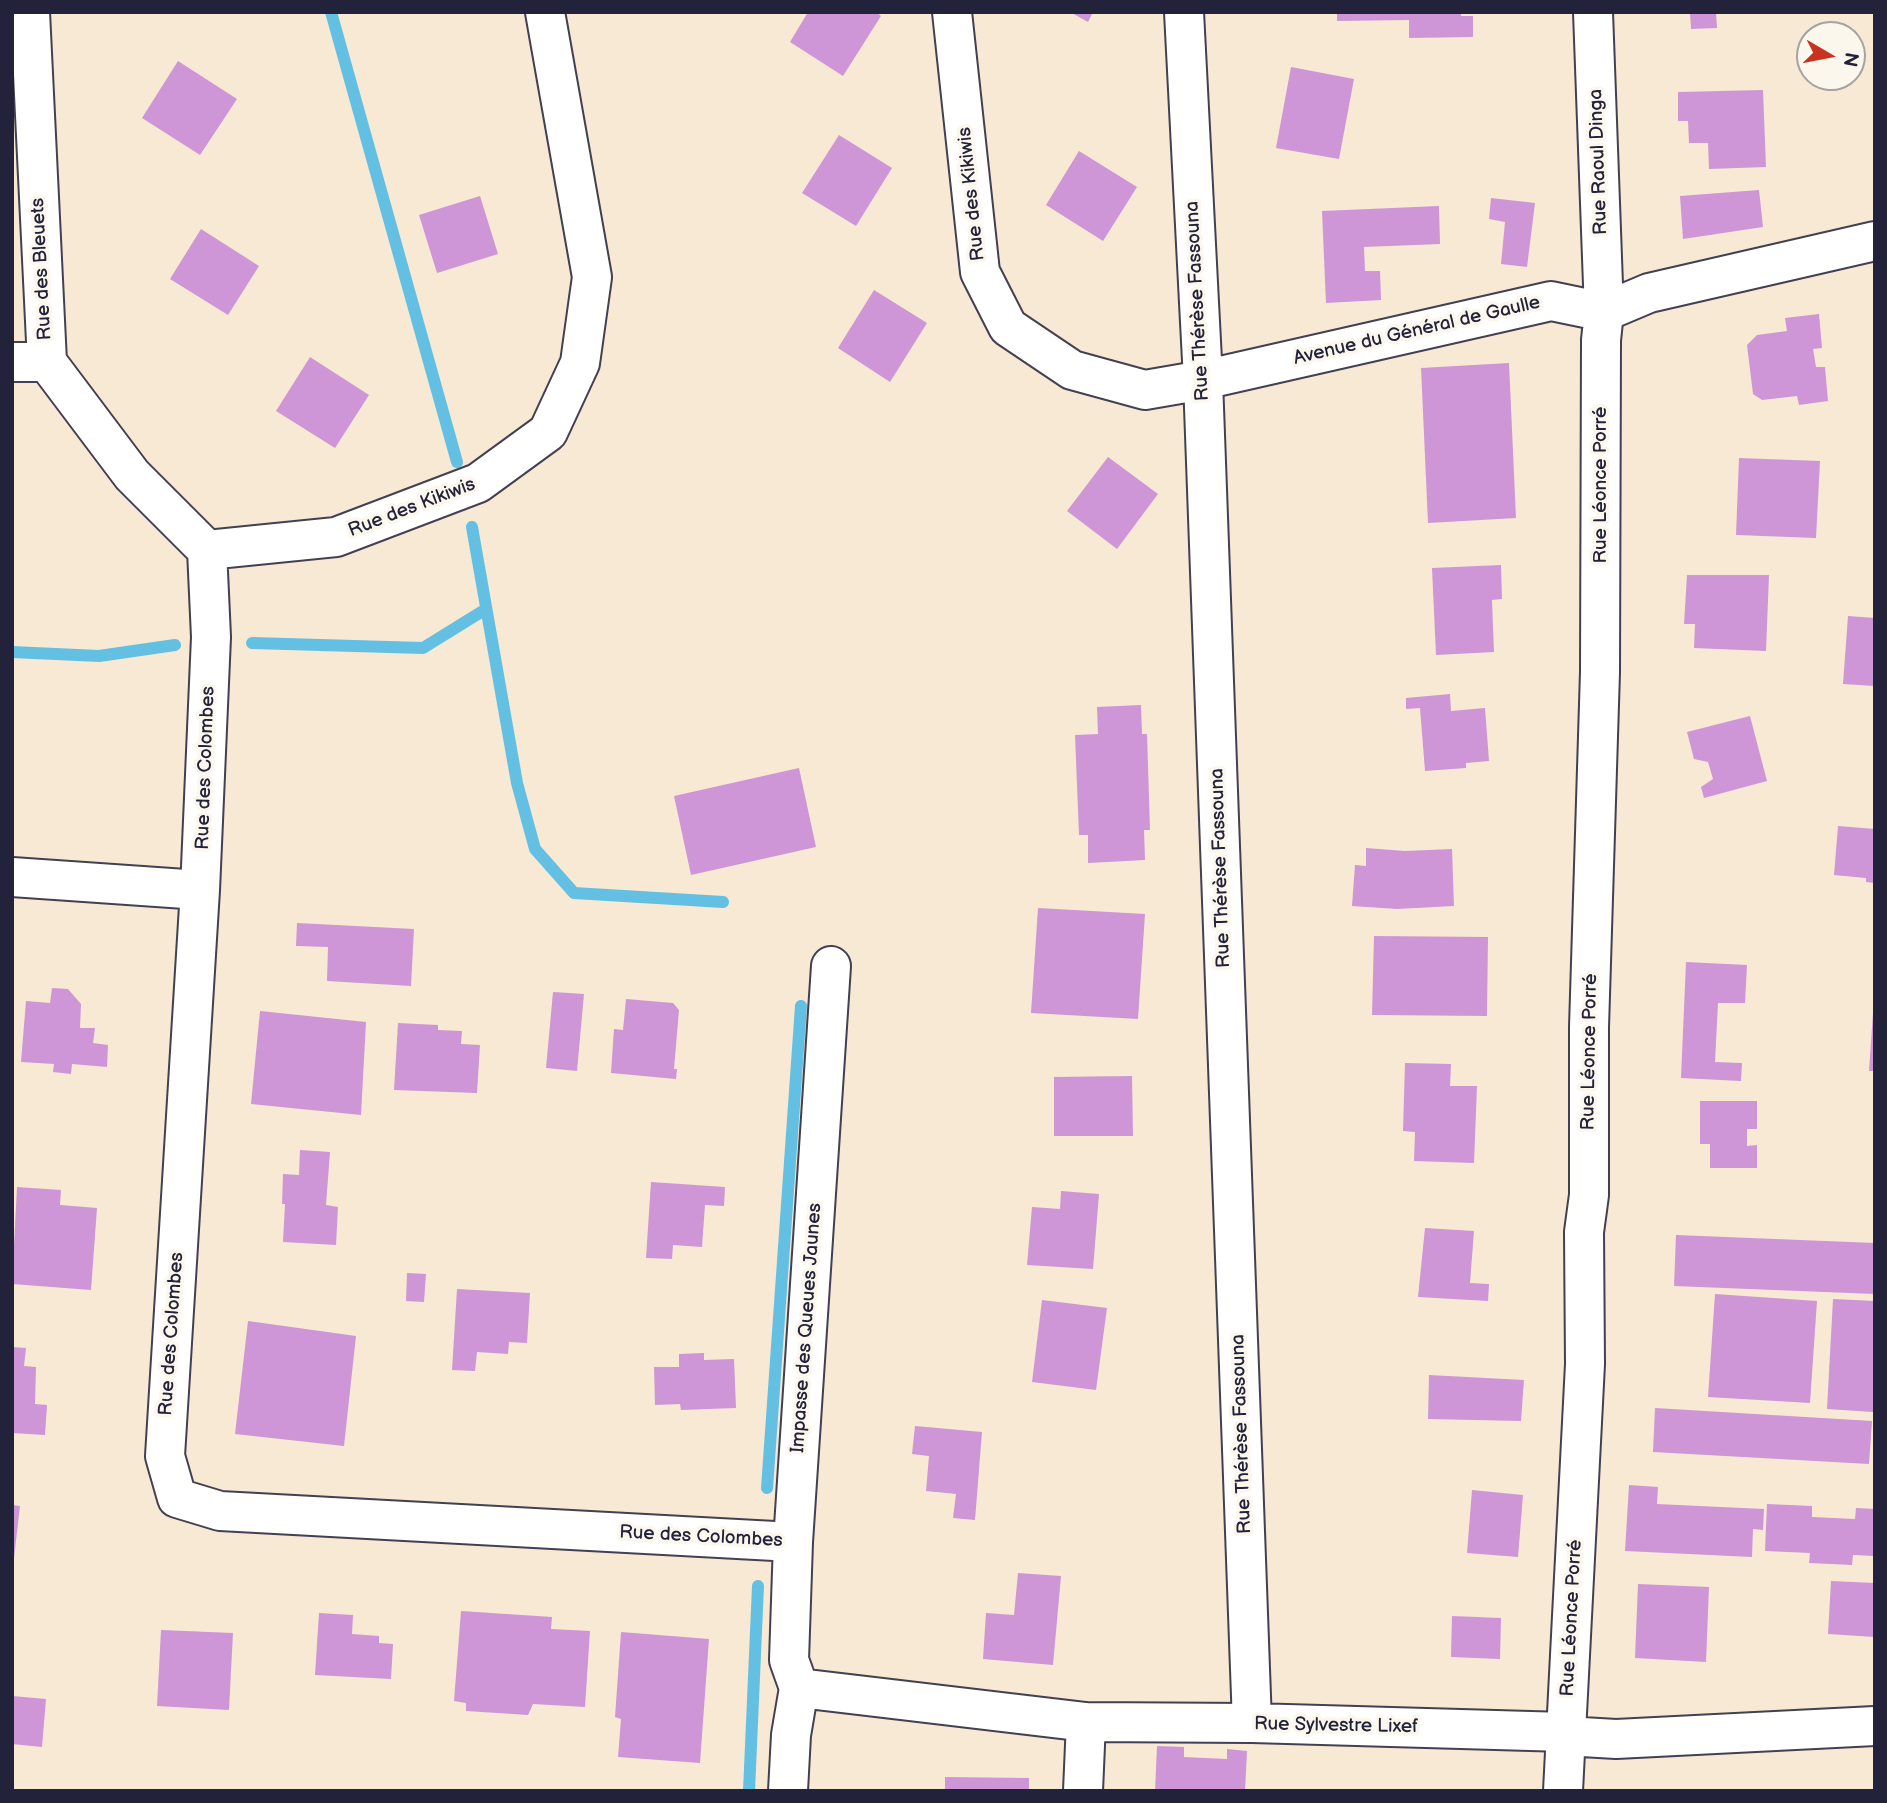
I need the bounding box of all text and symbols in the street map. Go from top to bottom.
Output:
north arrow [1796,21,1866,91]
text: N [1838,50,1863,68]
street label: Rue Raoul Dinga [1585,89,1613,235]
street label: Rue des Kikiwis [954,126,990,262]
street label: Rue des Bleuets [27,197,57,341]
street label: Rue Thérèse Fassouna [1181,201,1215,401]
street label: Avenue du Général de Gaulle [1291,292,1543,370]
street label: Rue Léonce Porré [1590,406,1612,564]
street label: Rue des Kikiwis [345,473,479,543]
street label: Rue des Colombes [192,686,220,850]
street label: Rue Thérèse Fassouna [1206,768,1236,968]
street label: Rue Léonce Porré [1577,973,1603,1131]
street label: Impasse des Queues Jaunes [787,1202,827,1454]
street label: Rue des Colombes [155,1252,189,1416]
street label: Rue Thérèse Fassouna [1227,1334,1257,1534]
street label: Rue des Colombes [619,1521,783,1553]
street label: Rue Léonce Porré [1557,1539,1587,1697]
street label: Rue Sylvestre Lixef [1254,1713,1418,1739]

